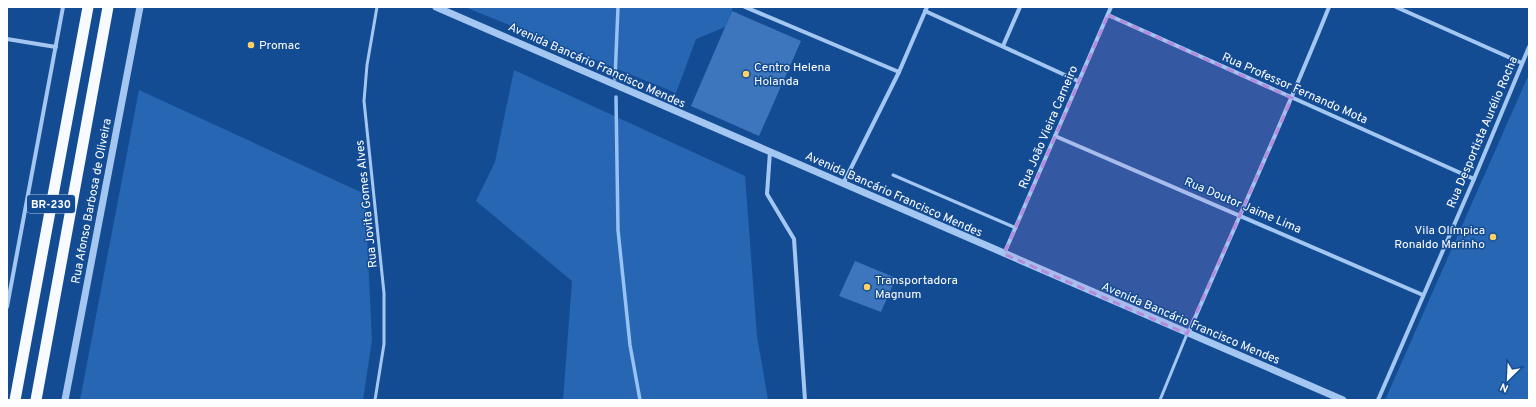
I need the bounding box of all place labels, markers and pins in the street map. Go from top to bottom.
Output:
place label: Promac [259,38,300,54]
marker: Promac [246,40,256,50]
place label: Centro Helena Holanda [754,60,831,90]
marker: Centro Helena Holanda [741,69,751,79]
place label: Vila Olímpica Ronaldo Marinho [1394,223,1485,253]
marker: Vila Olímpica Ronaldo Marinho [1488,232,1498,242]
place label: Transportadora Magnum [875,273,958,303]
marker: Transportadora Magnum [862,282,872,292]

